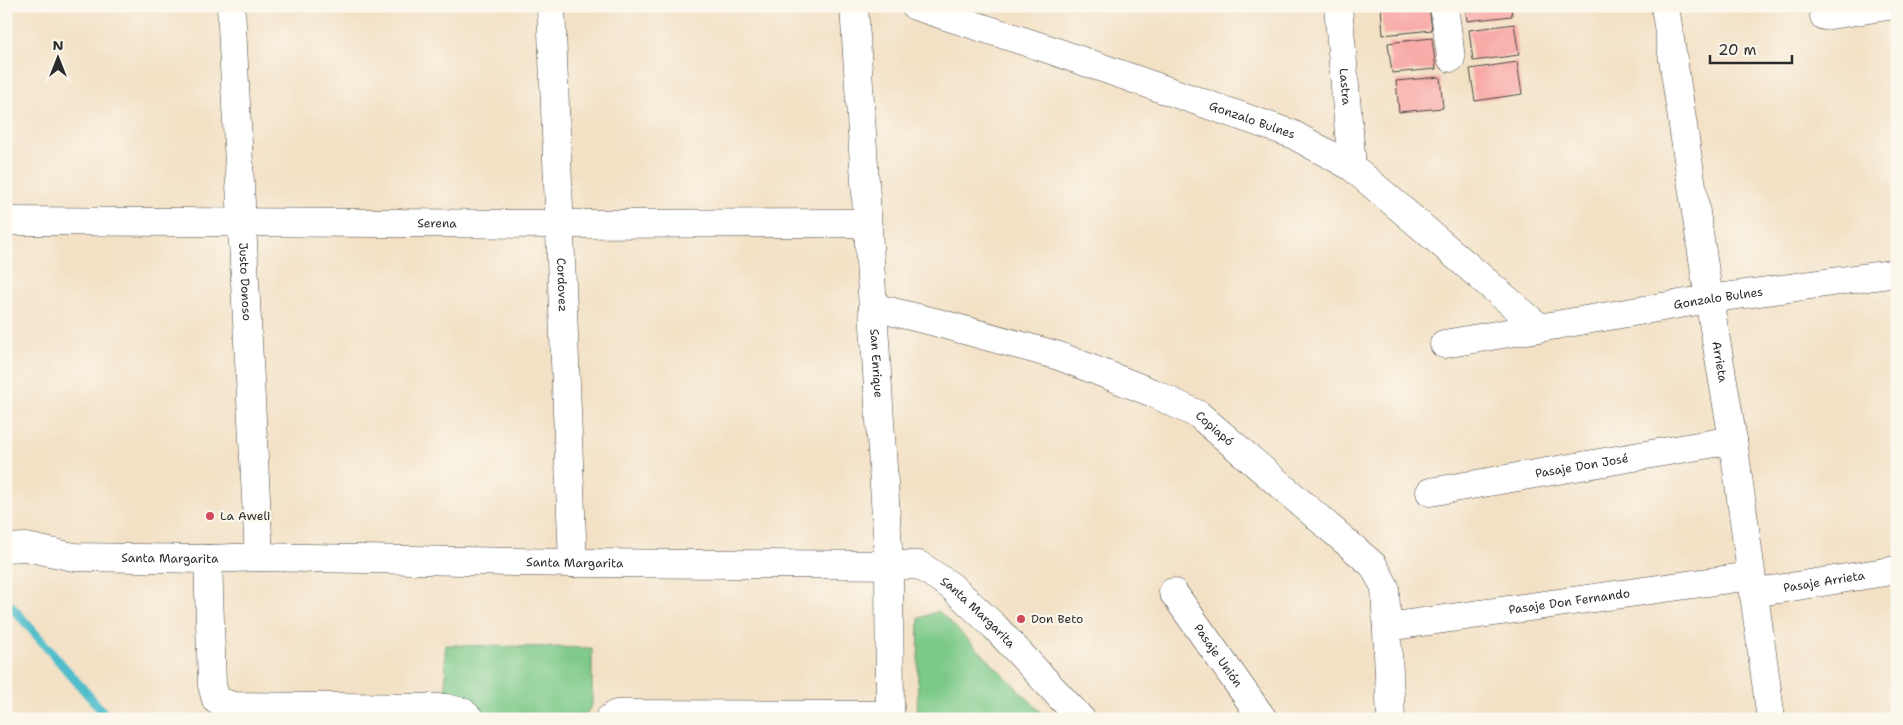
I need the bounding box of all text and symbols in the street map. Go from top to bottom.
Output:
north arrow [32,32,82,82]
scale bar [1710,32,1793,64]
text: N [52,36,64,54]
text: 20 m [1718,40,1757,60]
street label: Lastra [1335,68,1355,106]
street label: Gonzalo Bulnes [1207,98,1297,143]
street label: Serena [417,215,457,231]
street label: Justo Donoso [235,242,255,321]
street label: Cordovez [553,257,571,312]
street label: Gonzalo Bulnes [1672,284,1764,313]
street label: San Enrique [866,328,887,398]
street label: Arrieta [1708,340,1731,384]
street label: Copiapó [1192,407,1237,449]
street label: Pasaje Don José [1534,450,1630,482]
place label: La Aweli [220,508,270,524]
marker: La Aweli [204,510,216,522]
street label: Santa Margarita [121,550,219,567]
street label: Santa Margarita [526,554,624,571]
street label: Pasaje Arrieta [1782,567,1867,596]
street label: Santa Margarita [937,573,1019,652]
street label: Pasaje Don Fernando [1508,585,1631,618]
place label: Don Beto [1031,611,1083,627]
marker: Don Beto [1015,613,1027,625]
street label: Pasaje Unión [1190,621,1246,690]

